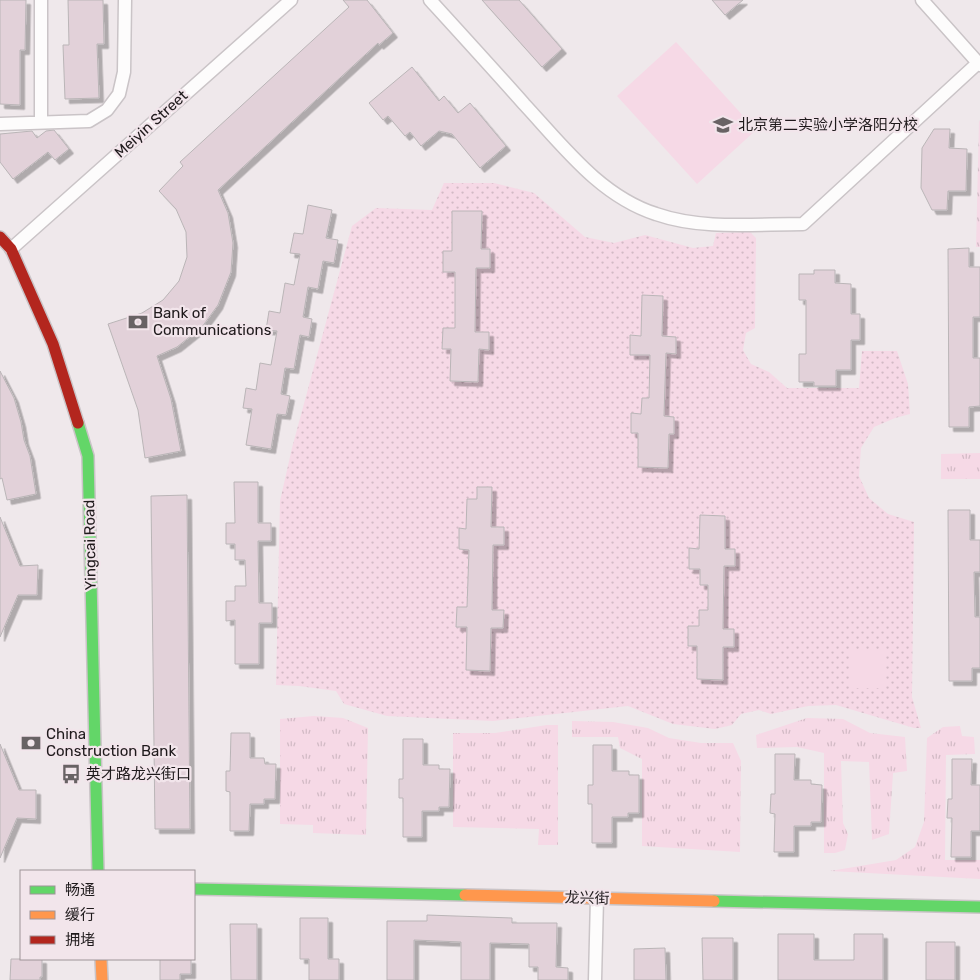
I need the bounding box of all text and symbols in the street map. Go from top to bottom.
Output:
street label: Meiyin Street [111,86,191,161]
school or university icon: 北京第二实验小学洛阳分校 [712,114,734,136]
place label: 北京第二实验小学洛阳分校 [738,116,918,134]
place label: Bank of Communications [153,304,272,339]
bank icon: Bank of Communications [127,311,149,333]
street label: Yingcai Road [80,500,100,590]
place label: China Construction Bank [46,725,176,760]
bank icon: China Construction Bank [20,732,42,754]
bus stop icon: 英才路龙兴街口 [60,763,82,785]
place label: 英才路龙兴街口 [86,765,191,783]
legend [20,870,195,960]
text: 畅通 [65,881,95,899]
street label: 龙兴街 [564,889,610,907]
text: 缓行 [65,906,95,924]
text: 拥堵 [65,931,95,949]

